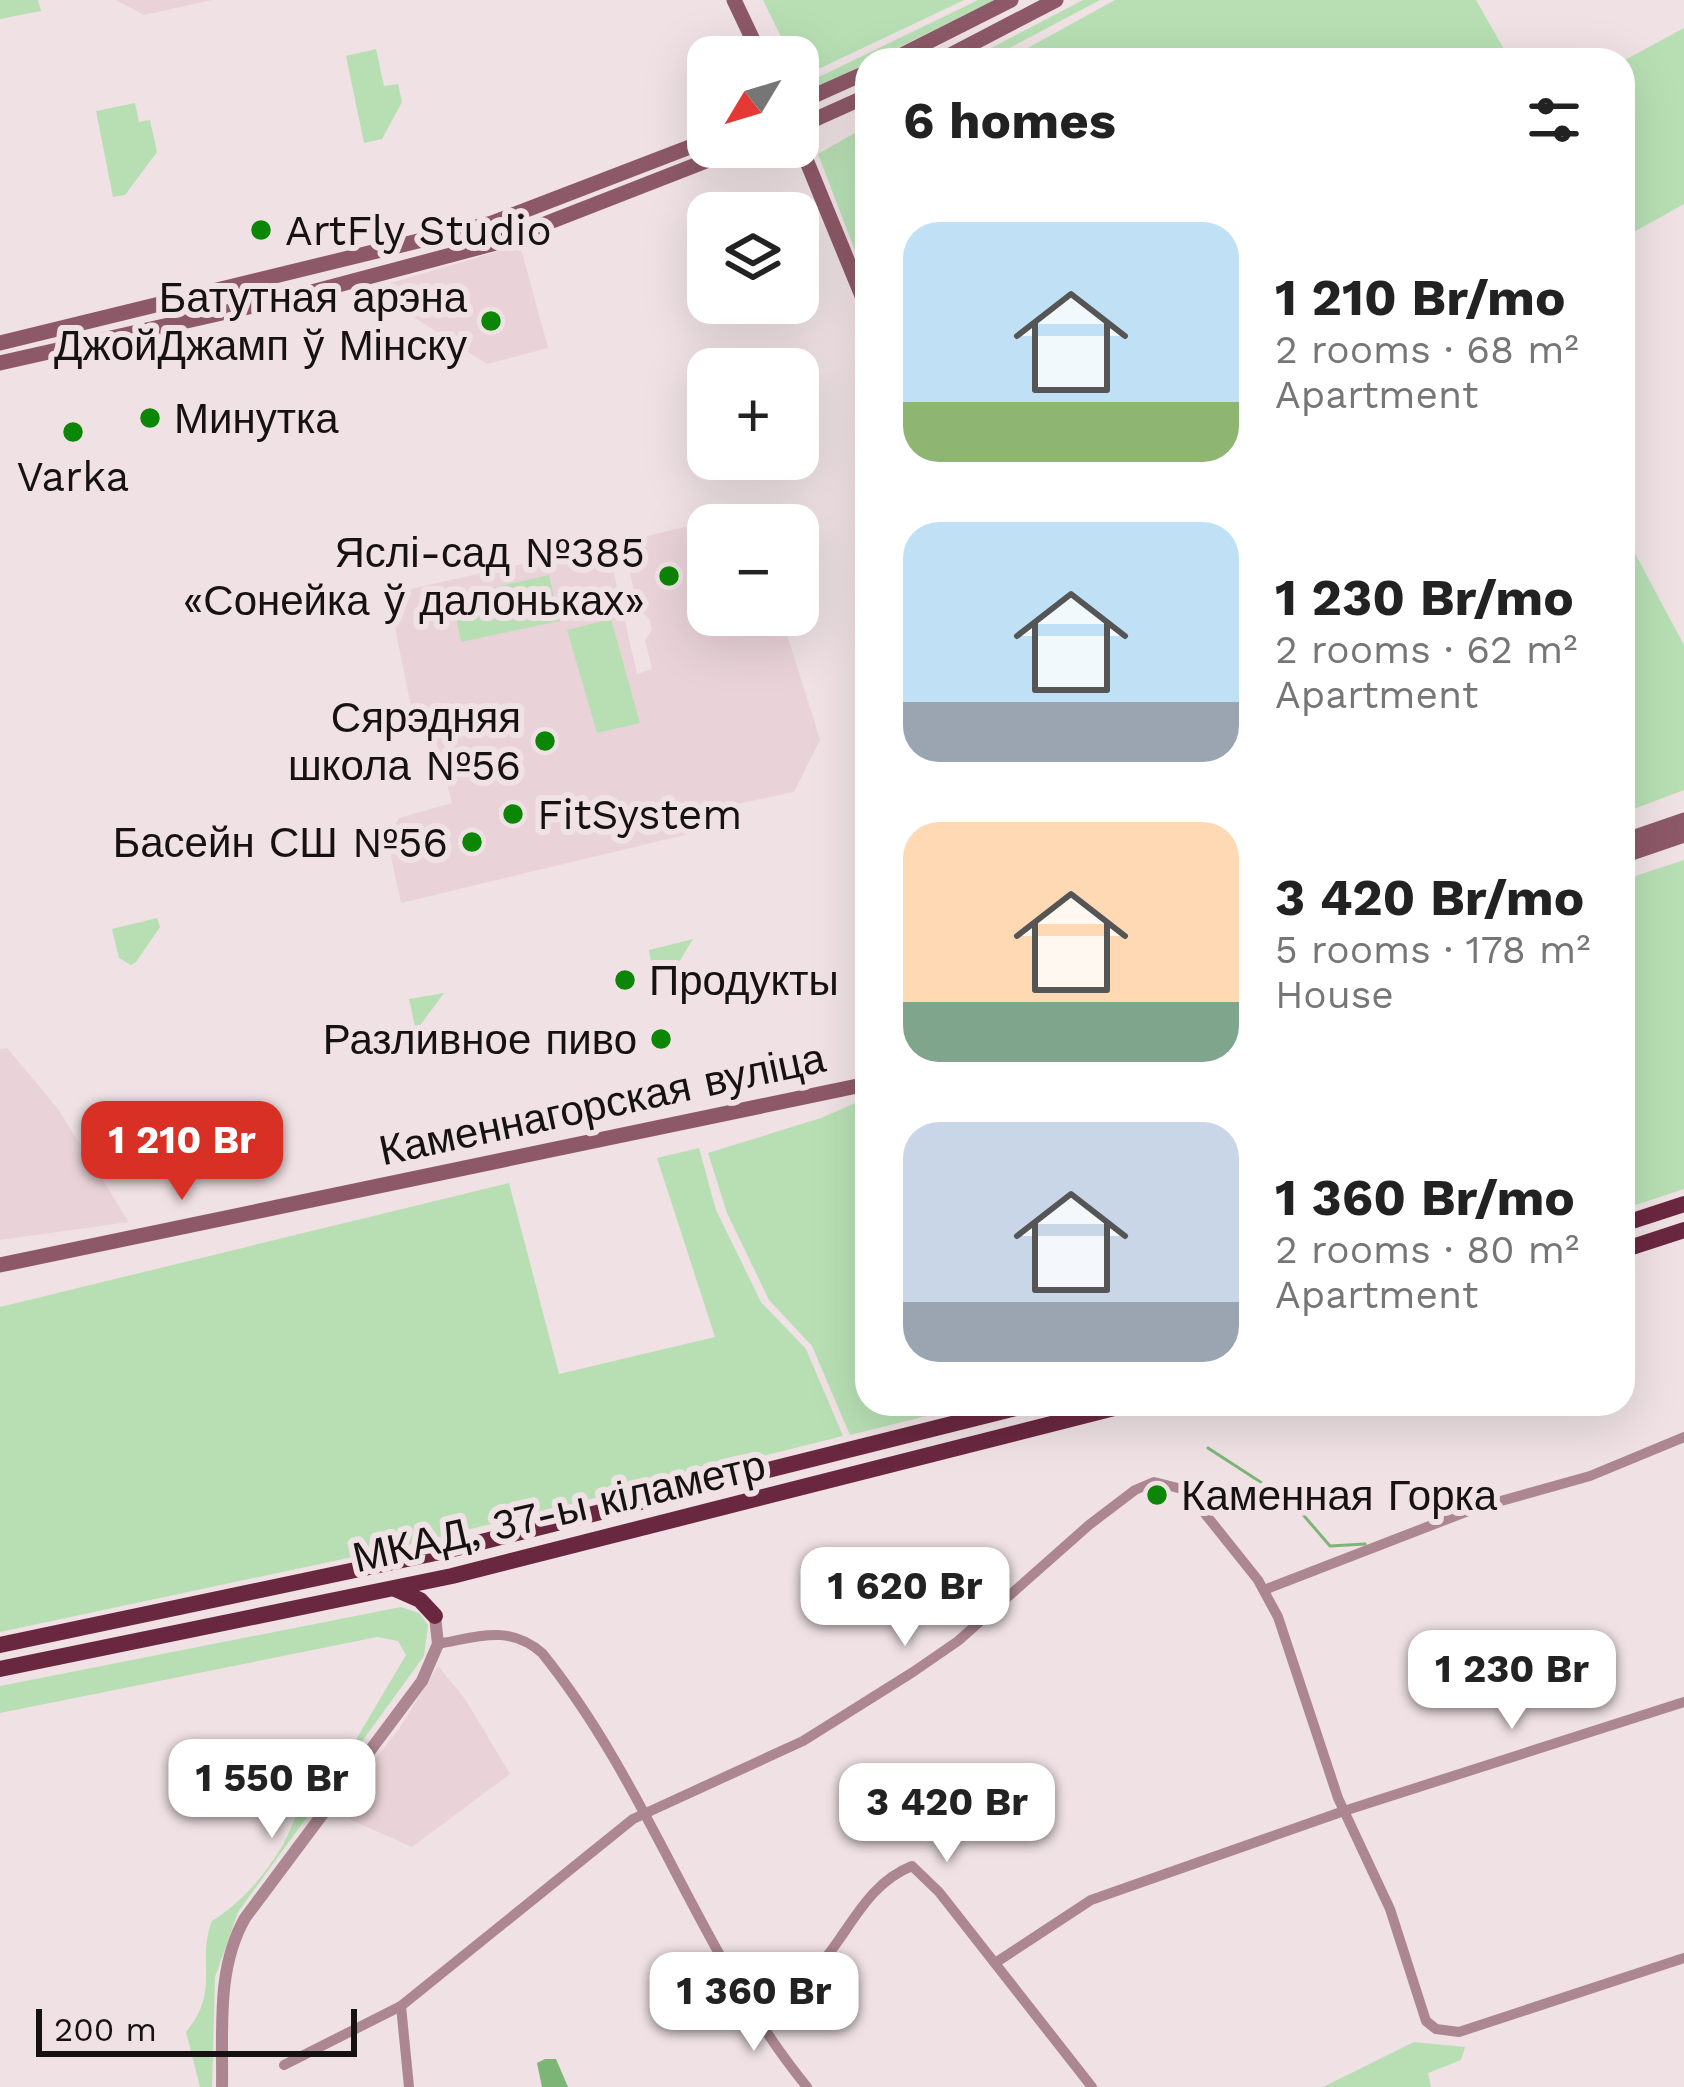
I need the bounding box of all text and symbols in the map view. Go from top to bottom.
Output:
north arrow [687,36,819,168]
map controls [687,36,819,636]
icon: filters [1521,87,1587,153]
text: 6 homes [903,91,1116,150]
button: layers [687,192,819,324]
place label: ArtFly Studio [285,206,552,255]
marker: ArtFly Studio [248,217,274,243]
text: 1 210 Br/mo [1275,268,1566,327]
icon: home [999,270,1143,414]
place label: Батутная арэна ДжойДжамп ў Мінску [54,273,468,370]
marker: Батутная арэна ДжойДжамп ў Мінску [478,308,504,334]
text: 2 rooms · 68 m² [1275,327,1579,372]
button: + [687,348,819,480]
text: Apartment [1275,372,1478,417]
place label: Минутка [174,394,339,443]
marker: Минутка [137,405,163,431]
marker: Varka [60,419,86,445]
place label: Varka [17,452,129,501]
button: − [687,504,819,636]
place label: Яслі-сад №385 «Сонейка ў далоньках» [183,528,645,625]
marker: Яслі-сад №385 «Сонейка ў далоньках» [656,563,682,589]
text: 1 230 Br/mo [1275,568,1574,627]
icon: home [999,570,1143,714]
text: 2 rooms · 62 m² [1275,627,1577,672]
text: Apartment [1275,672,1478,717]
place label: Сярэдняя школа №56 [288,693,521,790]
marker: Сярэдняя школа №56 [532,728,558,754]
place label: FitSystem [537,790,742,839]
marker: FitSystem [500,801,526,827]
place label: Басейн СШ №56 [113,818,448,867]
marker: Басейн СШ №56 [459,829,485,855]
text: 3 420 Br/mo [1275,868,1584,927]
icon: home [999,870,1143,1014]
text: 5 rooms · 178 m² [1275,927,1590,972]
place label: Продукты [649,956,839,1005]
marker: Продукты [612,967,638,993]
text: House [1275,972,1394,1017]
place label: Разливное пиво [323,1015,637,1064]
marker: Разливное пиво [648,1026,674,1052]
street label: Каменнагорская вуліца [375,1033,830,1175]
pin: 1 210 Br [58,1101,306,1203]
text: 1 210 Br [108,1117,256,1162]
text: 1 360 Br/mo [1275,1168,1575,1227]
icon: home [999,1170,1143,1314]
text: 2 rooms · 80 m² [1275,1227,1579,1272]
text: Apartment [1275,1272,1478,1317]
street label: МКАД, 37-ы кіламетр [348,1440,770,1582]
place label: Каменная Горка [1181,1471,1498,1520]
marker: Каменная Горка [1144,1482,1170,1508]
pin: 1 620 Br [781,1547,1029,1649]
text: 1 620 Br [828,1563,982,1608]
pin: 1 230 Br [1388,1630,1636,1732]
text: 1 230 Br [1435,1646,1589,1691]
pin: 1 550 Br [148,1739,396,1841]
text: 1 550 Br [195,1755,349,1800]
pin: 3 420 Br [823,1763,1071,1865]
text: 3 420 Br [866,1779,1028,1824]
pin: 1 360 Br [630,1952,878,2054]
text: 1 360 Br [677,1968,831,2013]
scale bar [36,2003,357,2056]
text: 200 m [54,2010,157,2049]

